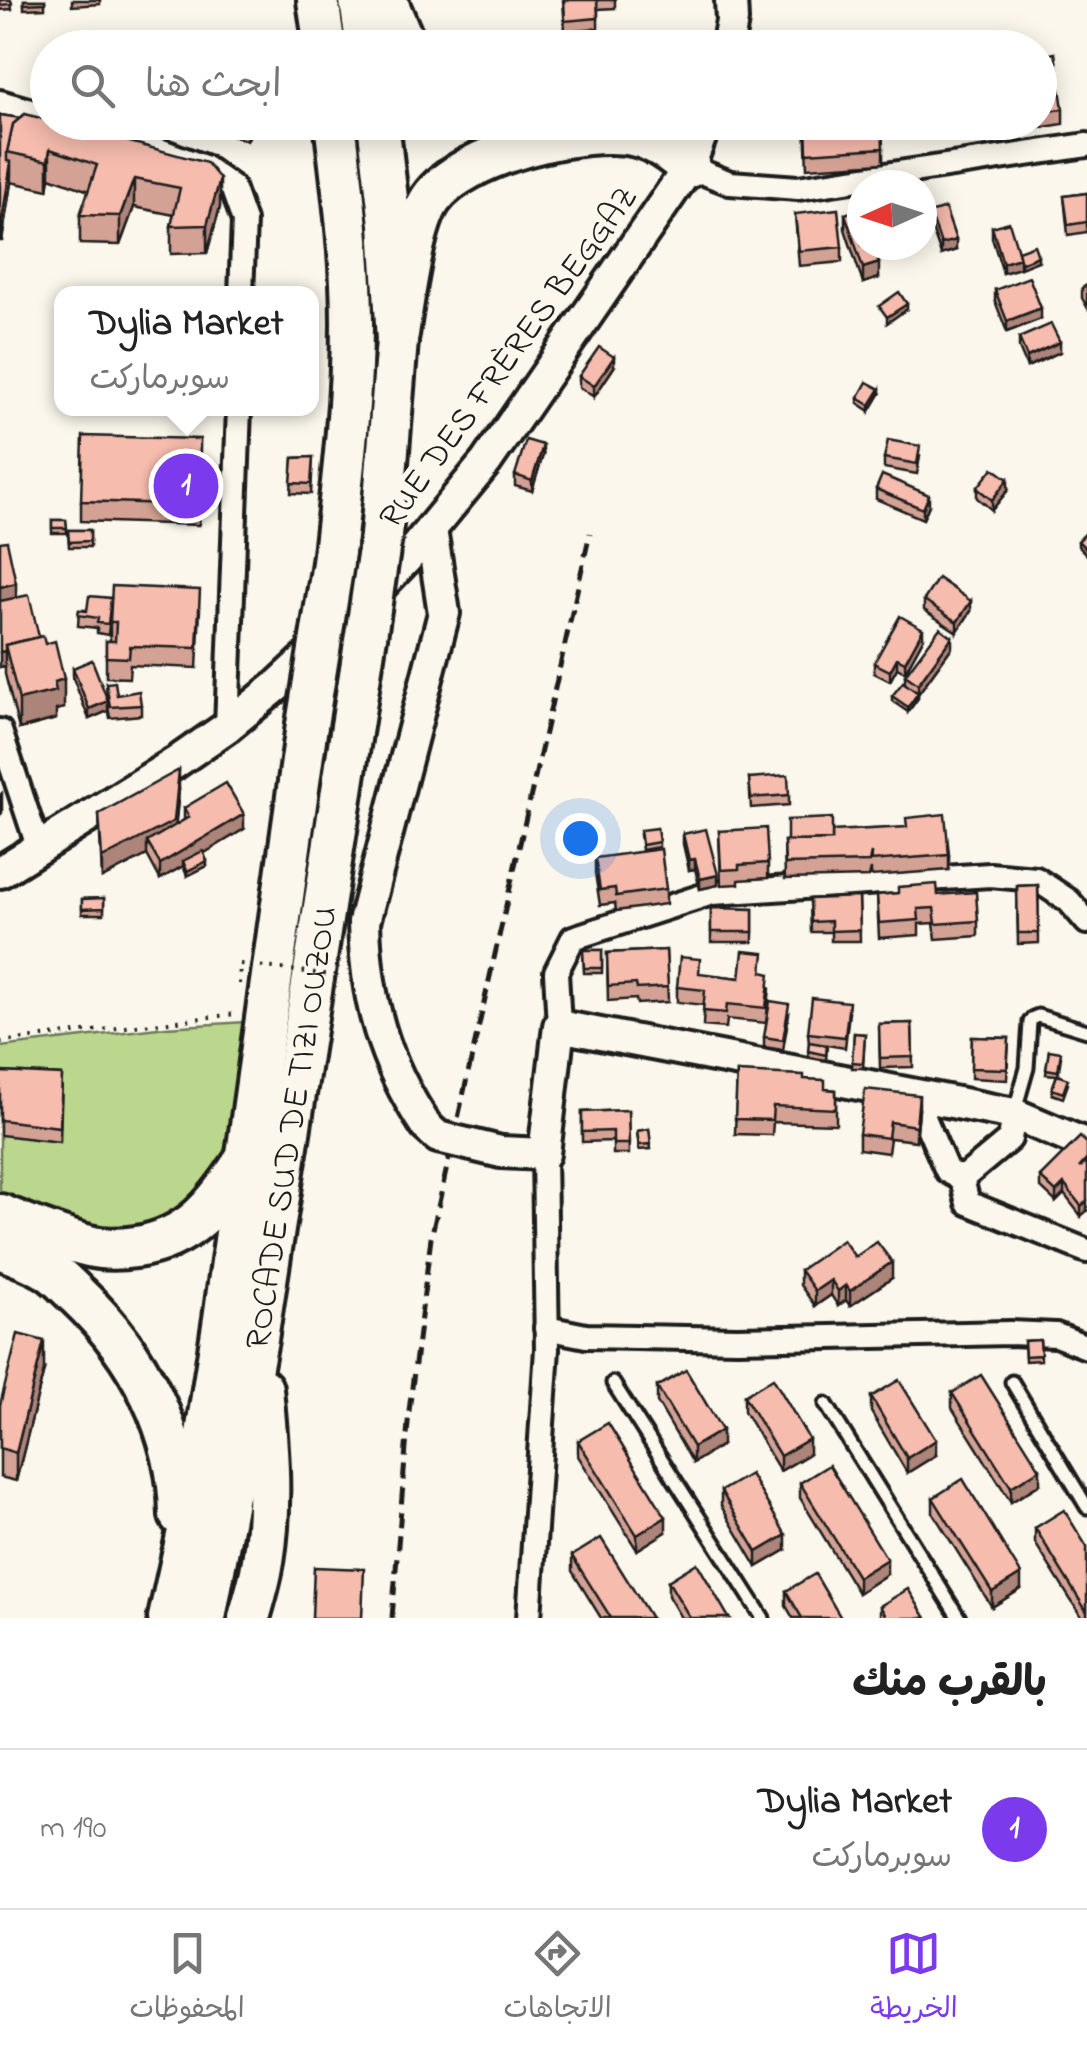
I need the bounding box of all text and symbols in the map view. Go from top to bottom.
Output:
search box [30,30,1057,140]
icon: search [65,58,120,113]
text: ابحث هنا [145,59,282,115]
north arrow [847,170,937,260]
street label: RUE DES FRÈRES BEGGAZ [368,176,652,540]
popup [54,286,319,416]
text: Dylia Market [89,297,284,353]
text: سوبرماركت [89,357,230,404]
pin: 1 [154,448,218,524]
your location [555,813,606,864]
street label: ROCADE SUD DE TIZI OUZOU [234,903,353,1353]
text: بالقرب منك [852,1654,1047,1715]
text: Dylia Market [758,1775,952,1831]
text: 190 m [40,1806,107,1853]
text: 1 [1009,1806,1020,1853]
text: سوبرماركت [811,1835,952,1882]
tab: المحفوظات [129,1926,245,2032]
tab: الاتجاهات [503,1926,612,2032]
tab: الخريطة [870,1926,958,2032]

